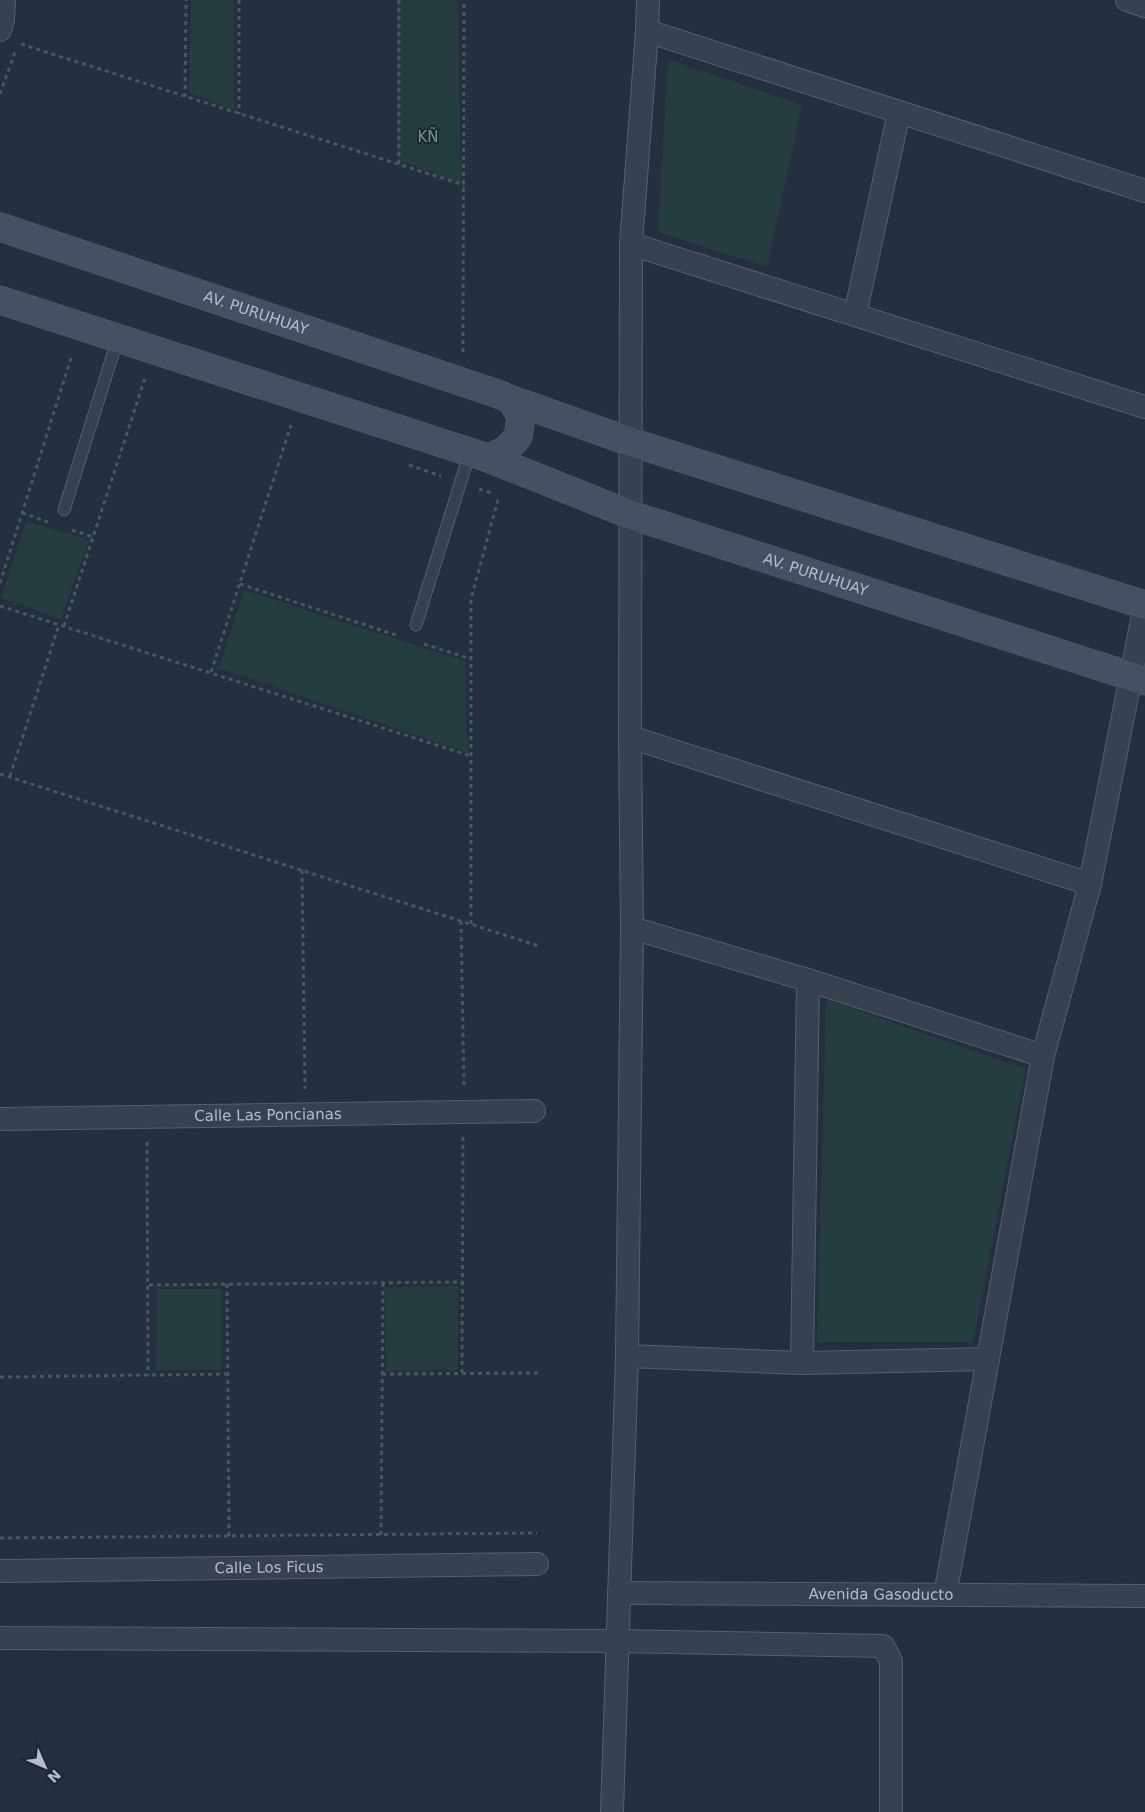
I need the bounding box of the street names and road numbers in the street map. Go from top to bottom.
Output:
street label: AV. PURUHUAY [201,287,311,339]
street label: AV. PURUHUAY [761,549,871,600]
street label: Calle Las Poncianas [194,1105,342,1125]
street label: Calle Los Ficus [214,1558,324,1577]
street label: Avenida Gasoducto [808,1585,954,1604]

